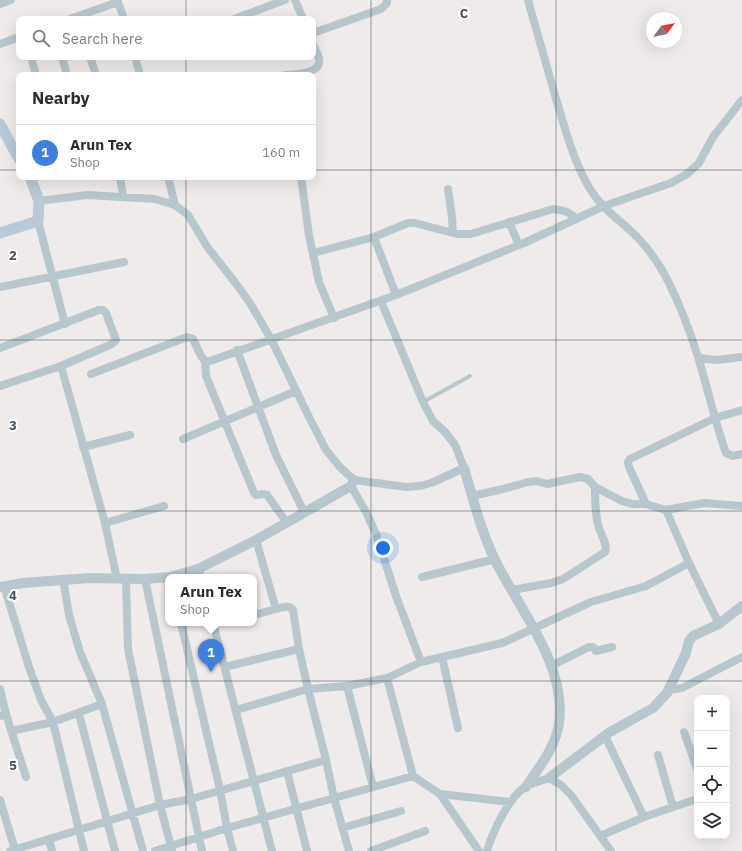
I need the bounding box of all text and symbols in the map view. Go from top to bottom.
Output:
text: C [460,5,469,22]
north arrow [646,12,682,48]
search box [16,16,316,60]
icon: search [30,27,52,49]
text: Search here [62,29,142,48]
text: Nearby [32,87,90,109]
text: Arun Tex [70,135,132,154]
text: 1 [41,144,49,161]
text: 160 m [262,144,300,161]
text: Shop [70,154,100,171]
text: 2 [9,247,17,264]
text: 3 [9,417,17,434]
your location [373,538,393,558]
popup [165,574,257,626]
text: Arun Tex [180,582,242,601]
text: 4 [9,587,17,604]
text: Shop [180,601,210,618]
pin: 1 [198,639,224,672]
map controls [694,695,730,839]
button: + [694,695,730,731]
button: − [694,731,730,767]
text: 5 [9,757,17,774]
button: locate [694,767,730,803]
button: layers [694,803,730,839]

